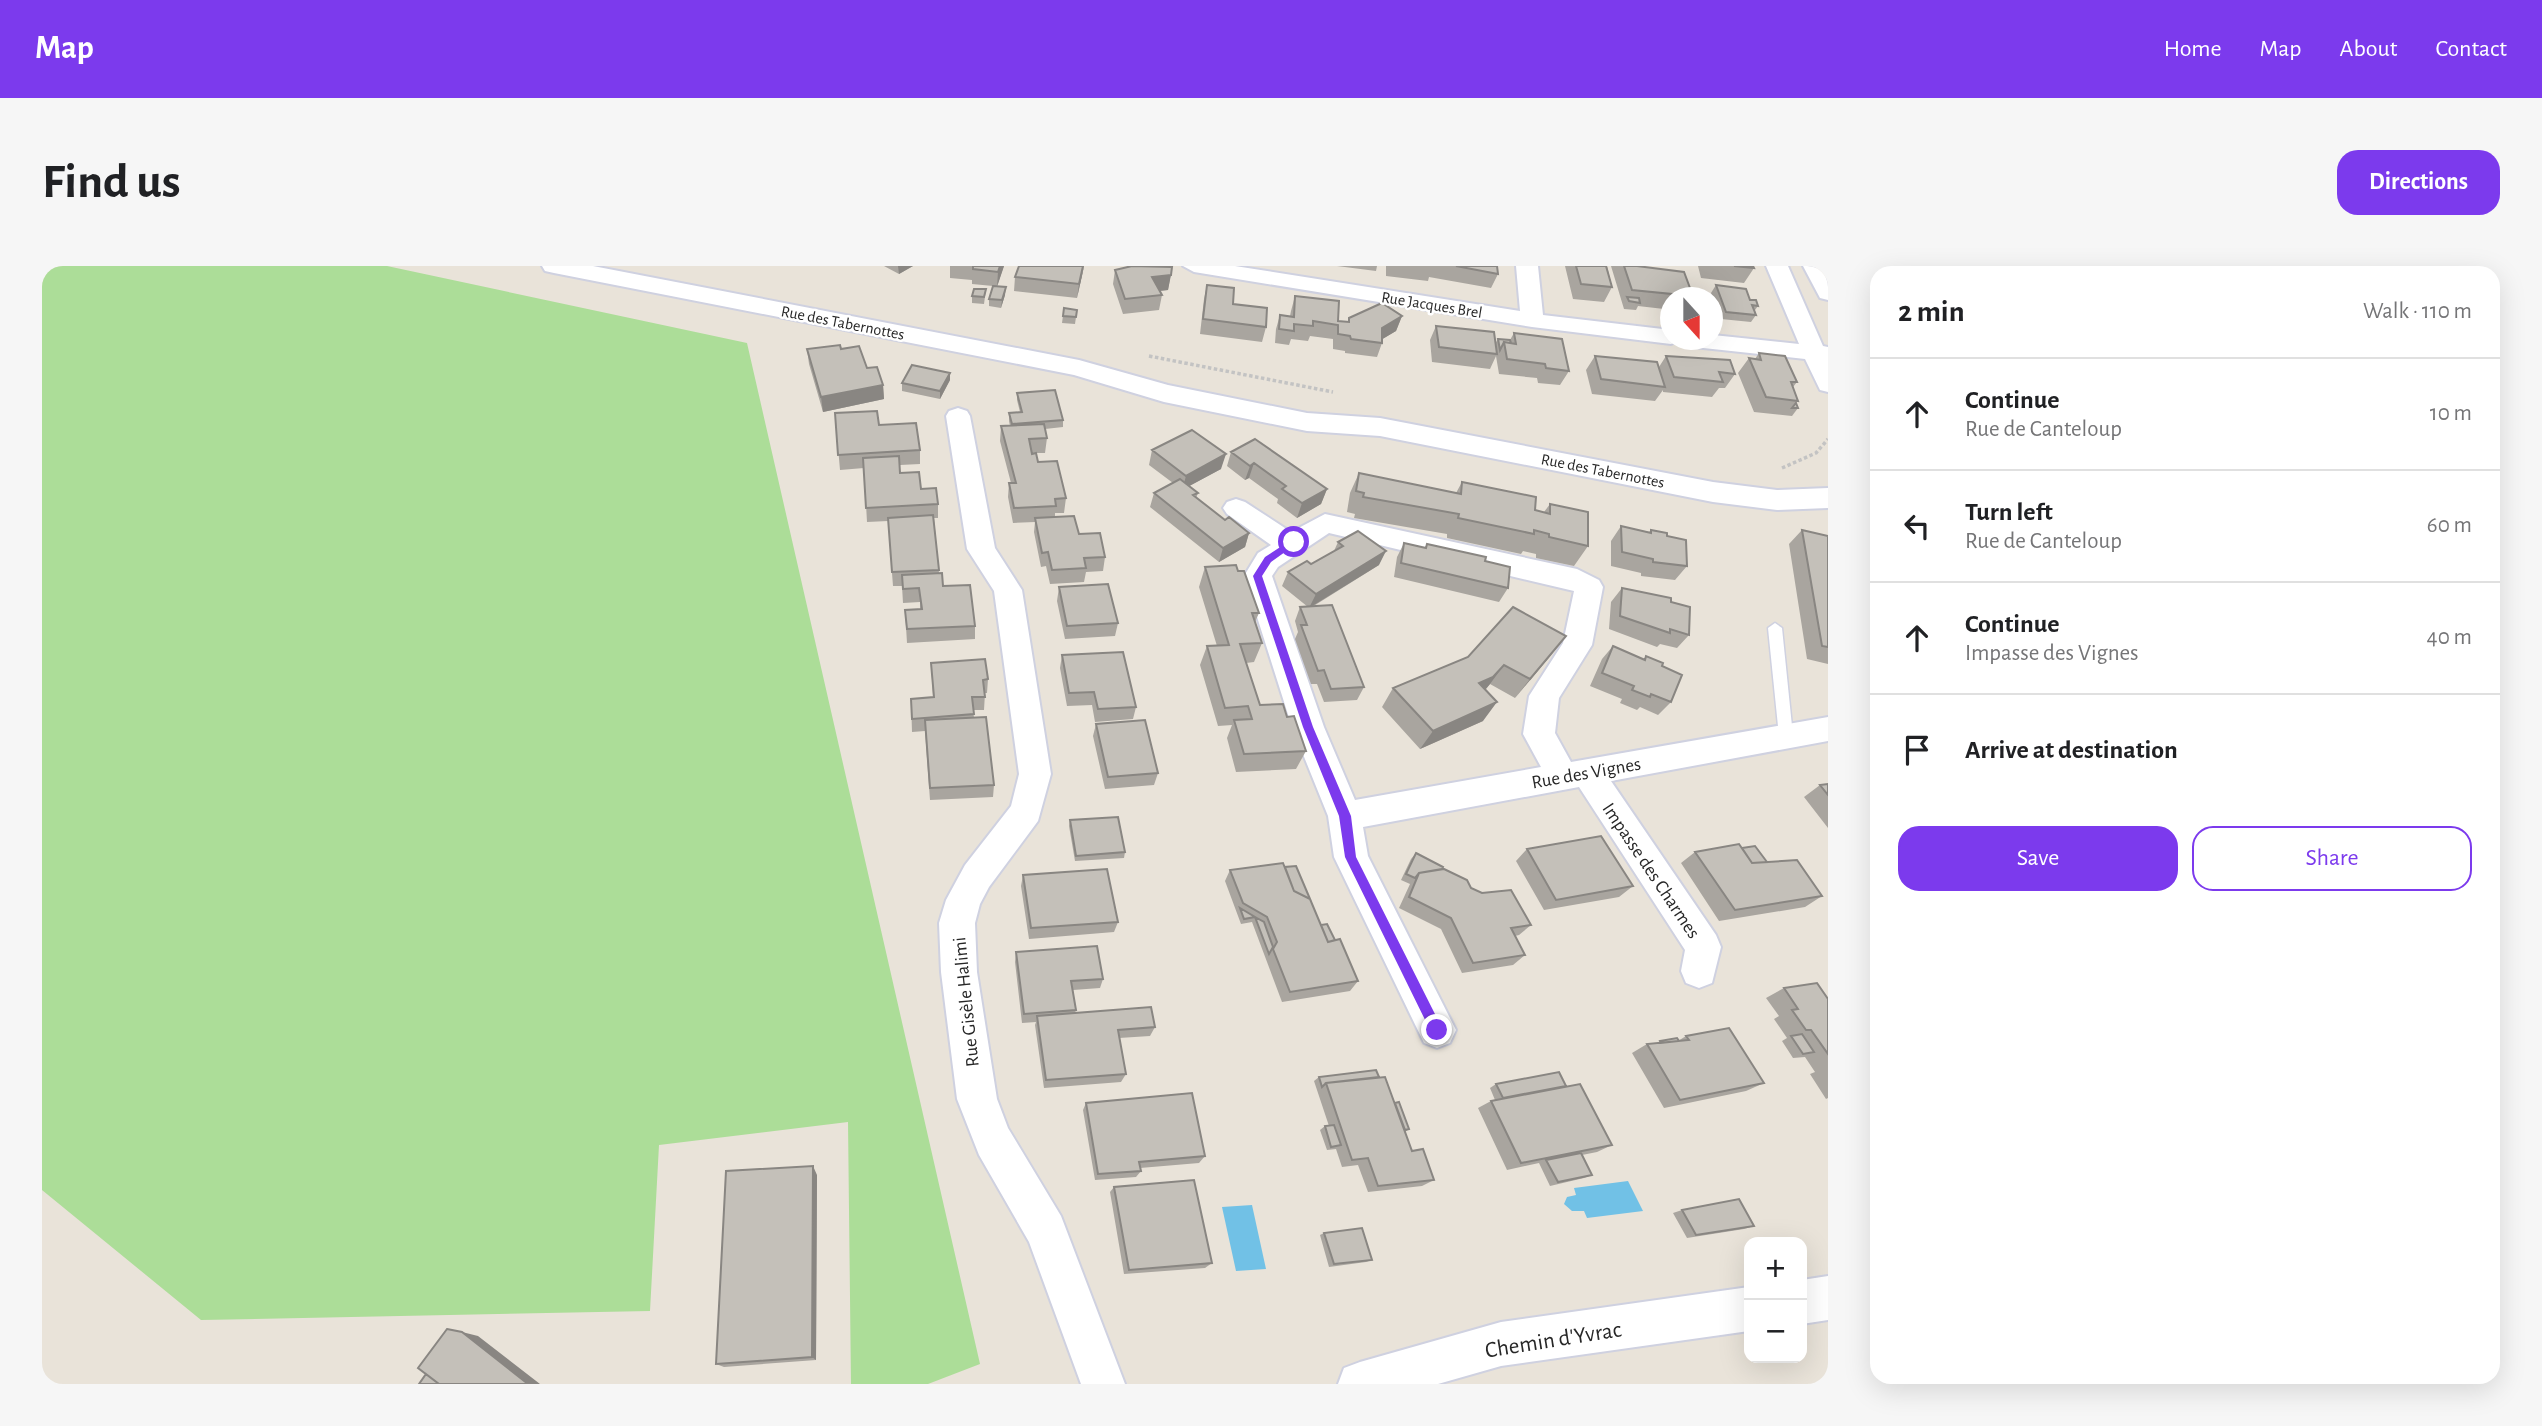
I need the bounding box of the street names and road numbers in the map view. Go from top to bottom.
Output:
street label: Rue Jacques Brel [1380,289,1483,321]
street label: Rue des Tabernottes [780,303,906,343]
street label: Rue des Tabernottes [1540,451,1666,491]
street label: Rue des Vignes [1530,755,1642,792]
street label: Impasse des Charmes [1598,800,1703,942]
street label: Rue Gisèle Halimi [950,936,983,1068]
street label: Chemin d'Yvrac [1483,1318,1623,1363]

